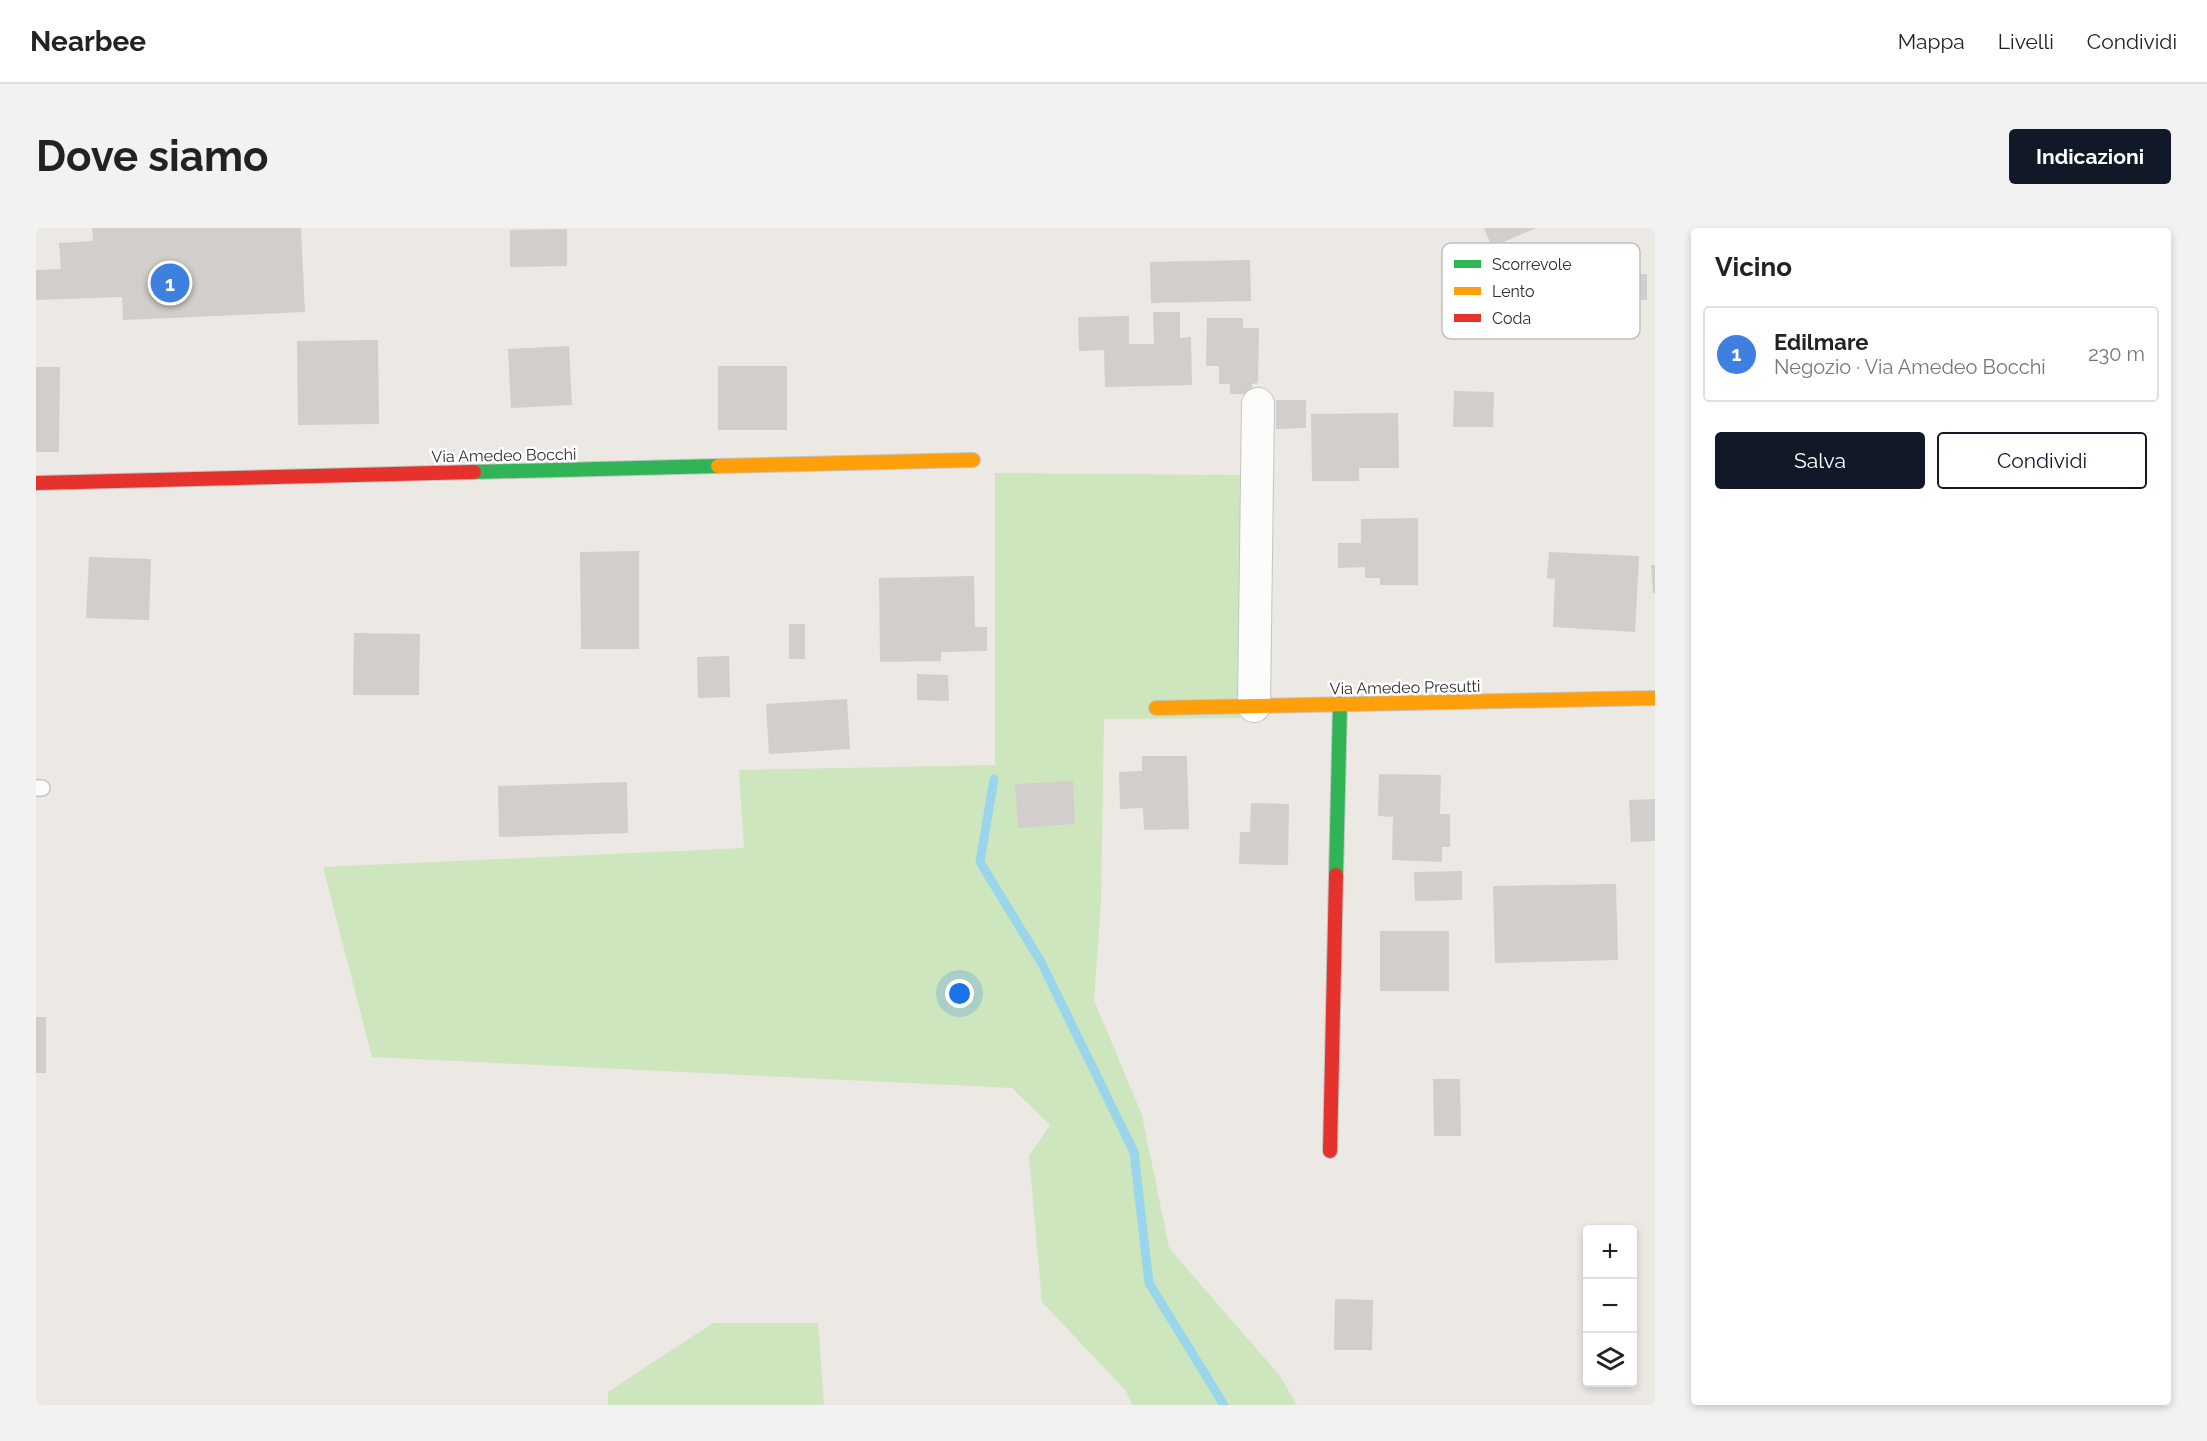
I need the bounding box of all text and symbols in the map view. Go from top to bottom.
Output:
text: Nearbee [30,25,146,58]
text: Mappa [1898,29,1965,54]
text: Livelli [1998,29,2054,54]
text: Condividi [2087,29,2177,54]
button: Indicazioni [2009,129,2171,184]
text: Dove siamo [36,132,268,181]
legend [1442,243,1640,339]
text: Vicino [1715,252,1792,282]
text: Scorrevole [1492,255,1572,274]
pin: 1 [150,260,190,306]
text: Lento [1492,282,1535,301]
text: Coda [1492,309,1531,328]
text: Edilmare [1774,329,1868,355]
text: 1 [1732,342,1741,366]
text: 230 m [2088,342,2145,366]
text: Negozio · Via Amedeo Bocchi [1774,355,2046,379]
button: Salva [1715,432,1925,489]
button: Condividi [1937,432,2147,489]
street label: Via Amedeo Bocchi [431,445,577,466]
street label: Via Amedeo Presutti [1330,677,1480,698]
your location [945,979,974,1008]
map controls [1583,1225,1637,1387]
button: + [1583,1225,1637,1279]
button: − [1583,1279,1637,1333]
button: layers [1583,1333,1637,1387]

